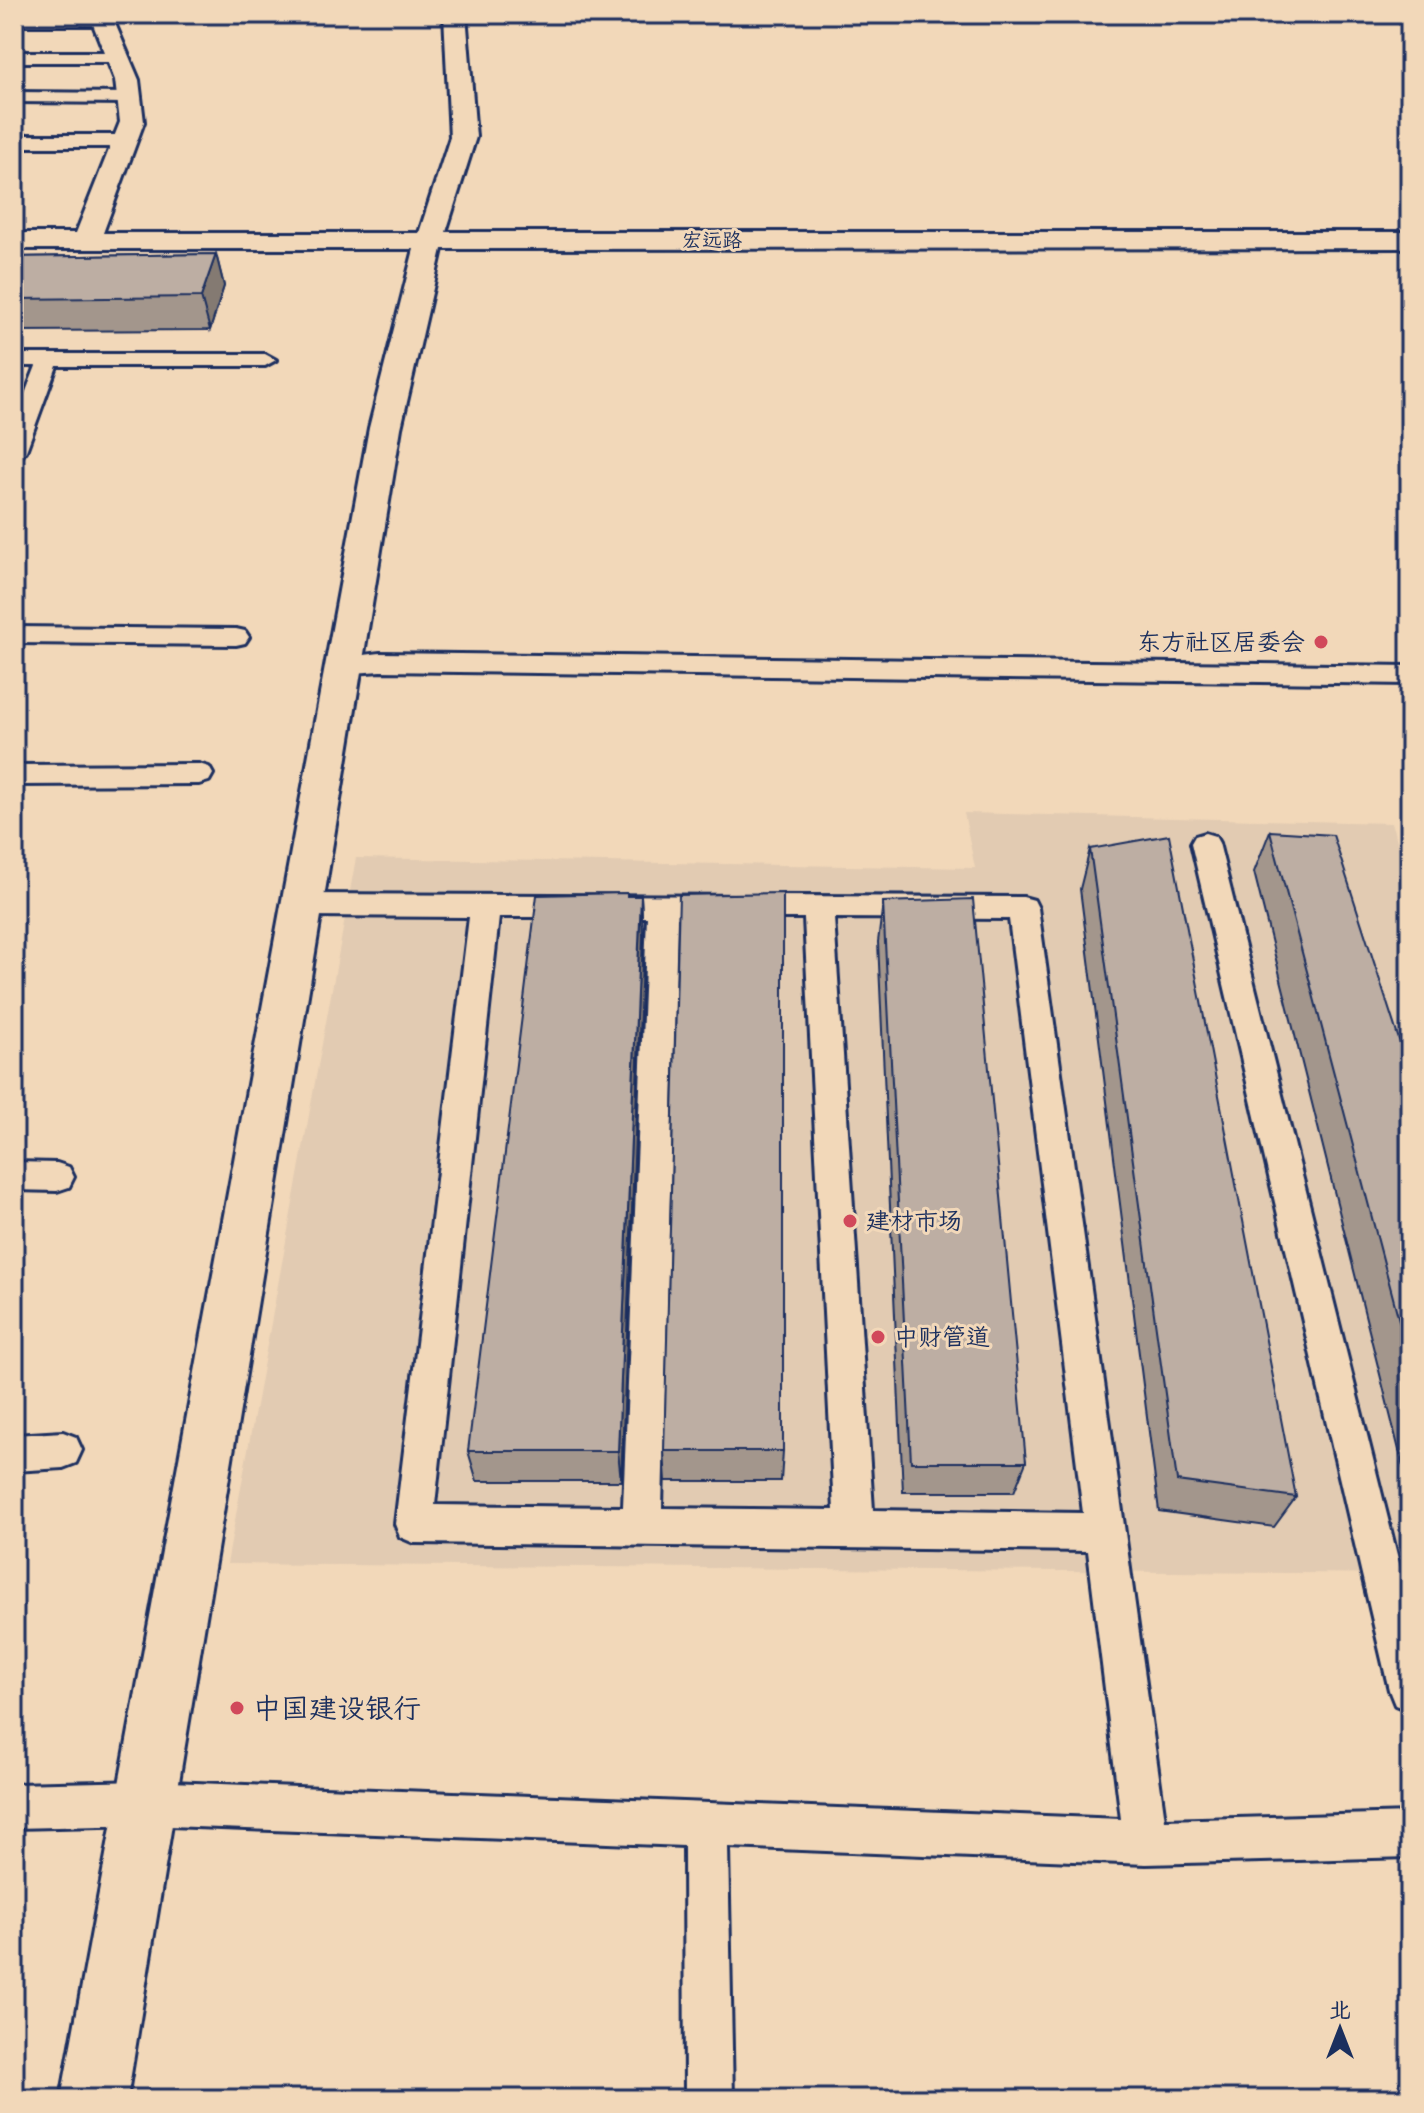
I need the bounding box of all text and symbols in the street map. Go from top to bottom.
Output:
street label: 宏远路 [682,223,743,258]
place label: 东方社区居委会 [1137,621,1305,663]
marker: 东方社区居委会 [1312,633,1330,651]
place label: 建材市场 [866,1200,962,1242]
marker: 建材市场 [841,1212,859,1230]
place label: 中财管道 [894,1316,990,1358]
marker: 中财管道 [869,1328,887,1346]
place label: 中国建设银行 [253,1684,421,1733]
marker: 中国建设银行 [228,1699,246,1717]
north arrow [1300,1989,1380,2069]
text: 北 [1329,1990,1351,2029]

